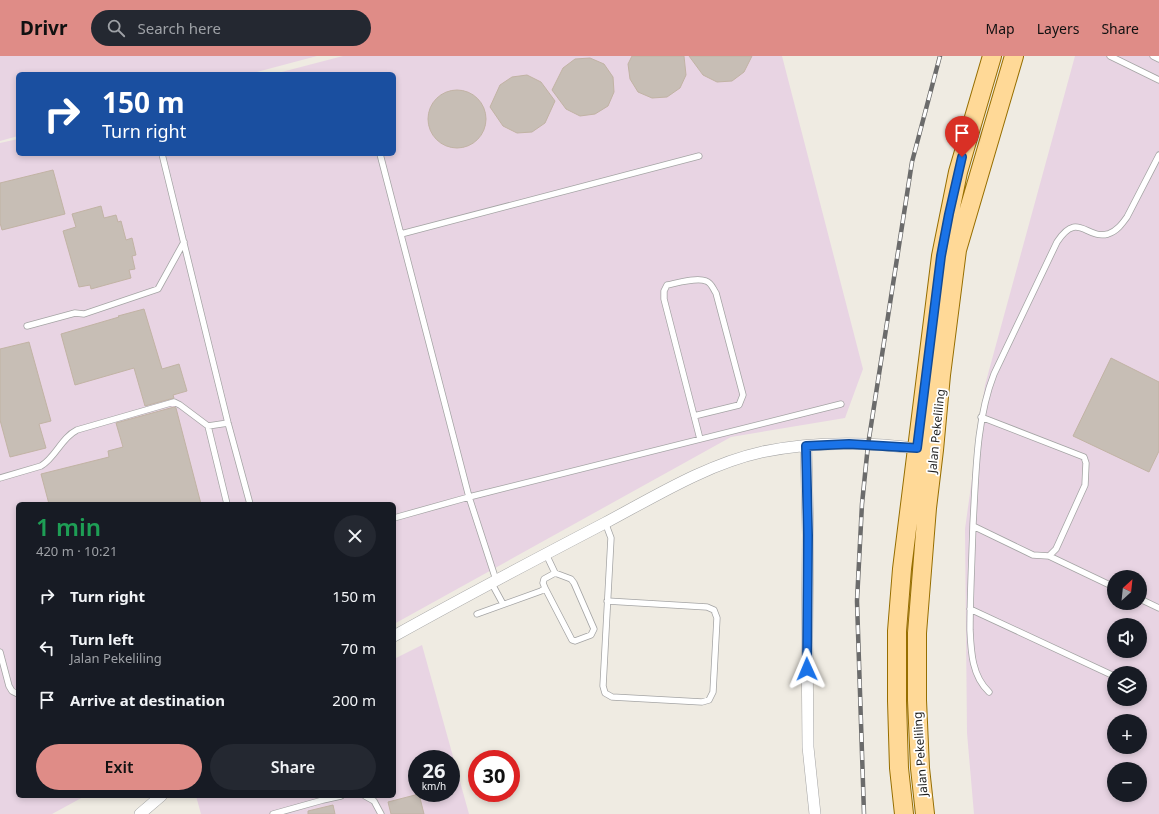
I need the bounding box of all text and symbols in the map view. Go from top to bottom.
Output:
search box [91,10,371,46]
text: Drivr [20,15,67,41]
icon: search [105,17,127,39]
text: Search here [137,18,221,38]
text: Map [986,19,1015,38]
text: Layers [1037,19,1079,38]
text: Share [1101,19,1139,38]
text: 150 m [102,83,185,121]
icon: right [36,88,88,140]
pin [945,116,979,157]
text: Turn right [102,119,186,143]
icon: arrive [951,122,973,144]
street label: Jalan Pekeliling [923,388,949,475]
text: 1 min [36,510,101,543]
button: close [334,515,376,557]
text: 420 m · 10:21 [36,542,117,560]
north arrow [1107,570,1147,610]
map controls [1107,570,1147,802]
icon: right [36,585,58,607]
text: Turn right [70,586,145,606]
text: 150 m [332,586,376,606]
button: sound [1107,618,1147,658]
text: Turn left [70,629,134,649]
icon: left [36,637,58,659]
text: 70 m [341,638,376,658]
position arrow [786,648,828,690]
text: Jalan Pekeliling [70,649,162,667]
button: layers [1107,666,1147,706]
icon: arrive [36,689,58,711]
text: Arrive at destination [70,690,225,710]
text: 200 m [332,690,376,710]
street label: Jalan Pekeliling [909,711,932,798]
button: + [1107,714,1147,754]
button: Exit [36,744,202,790]
button: Share [210,744,376,790]
speed limit sign: 30 [468,750,520,802]
text: 26 [423,757,445,784]
button: − [1107,762,1147,802]
text: km/h [422,779,446,793]

